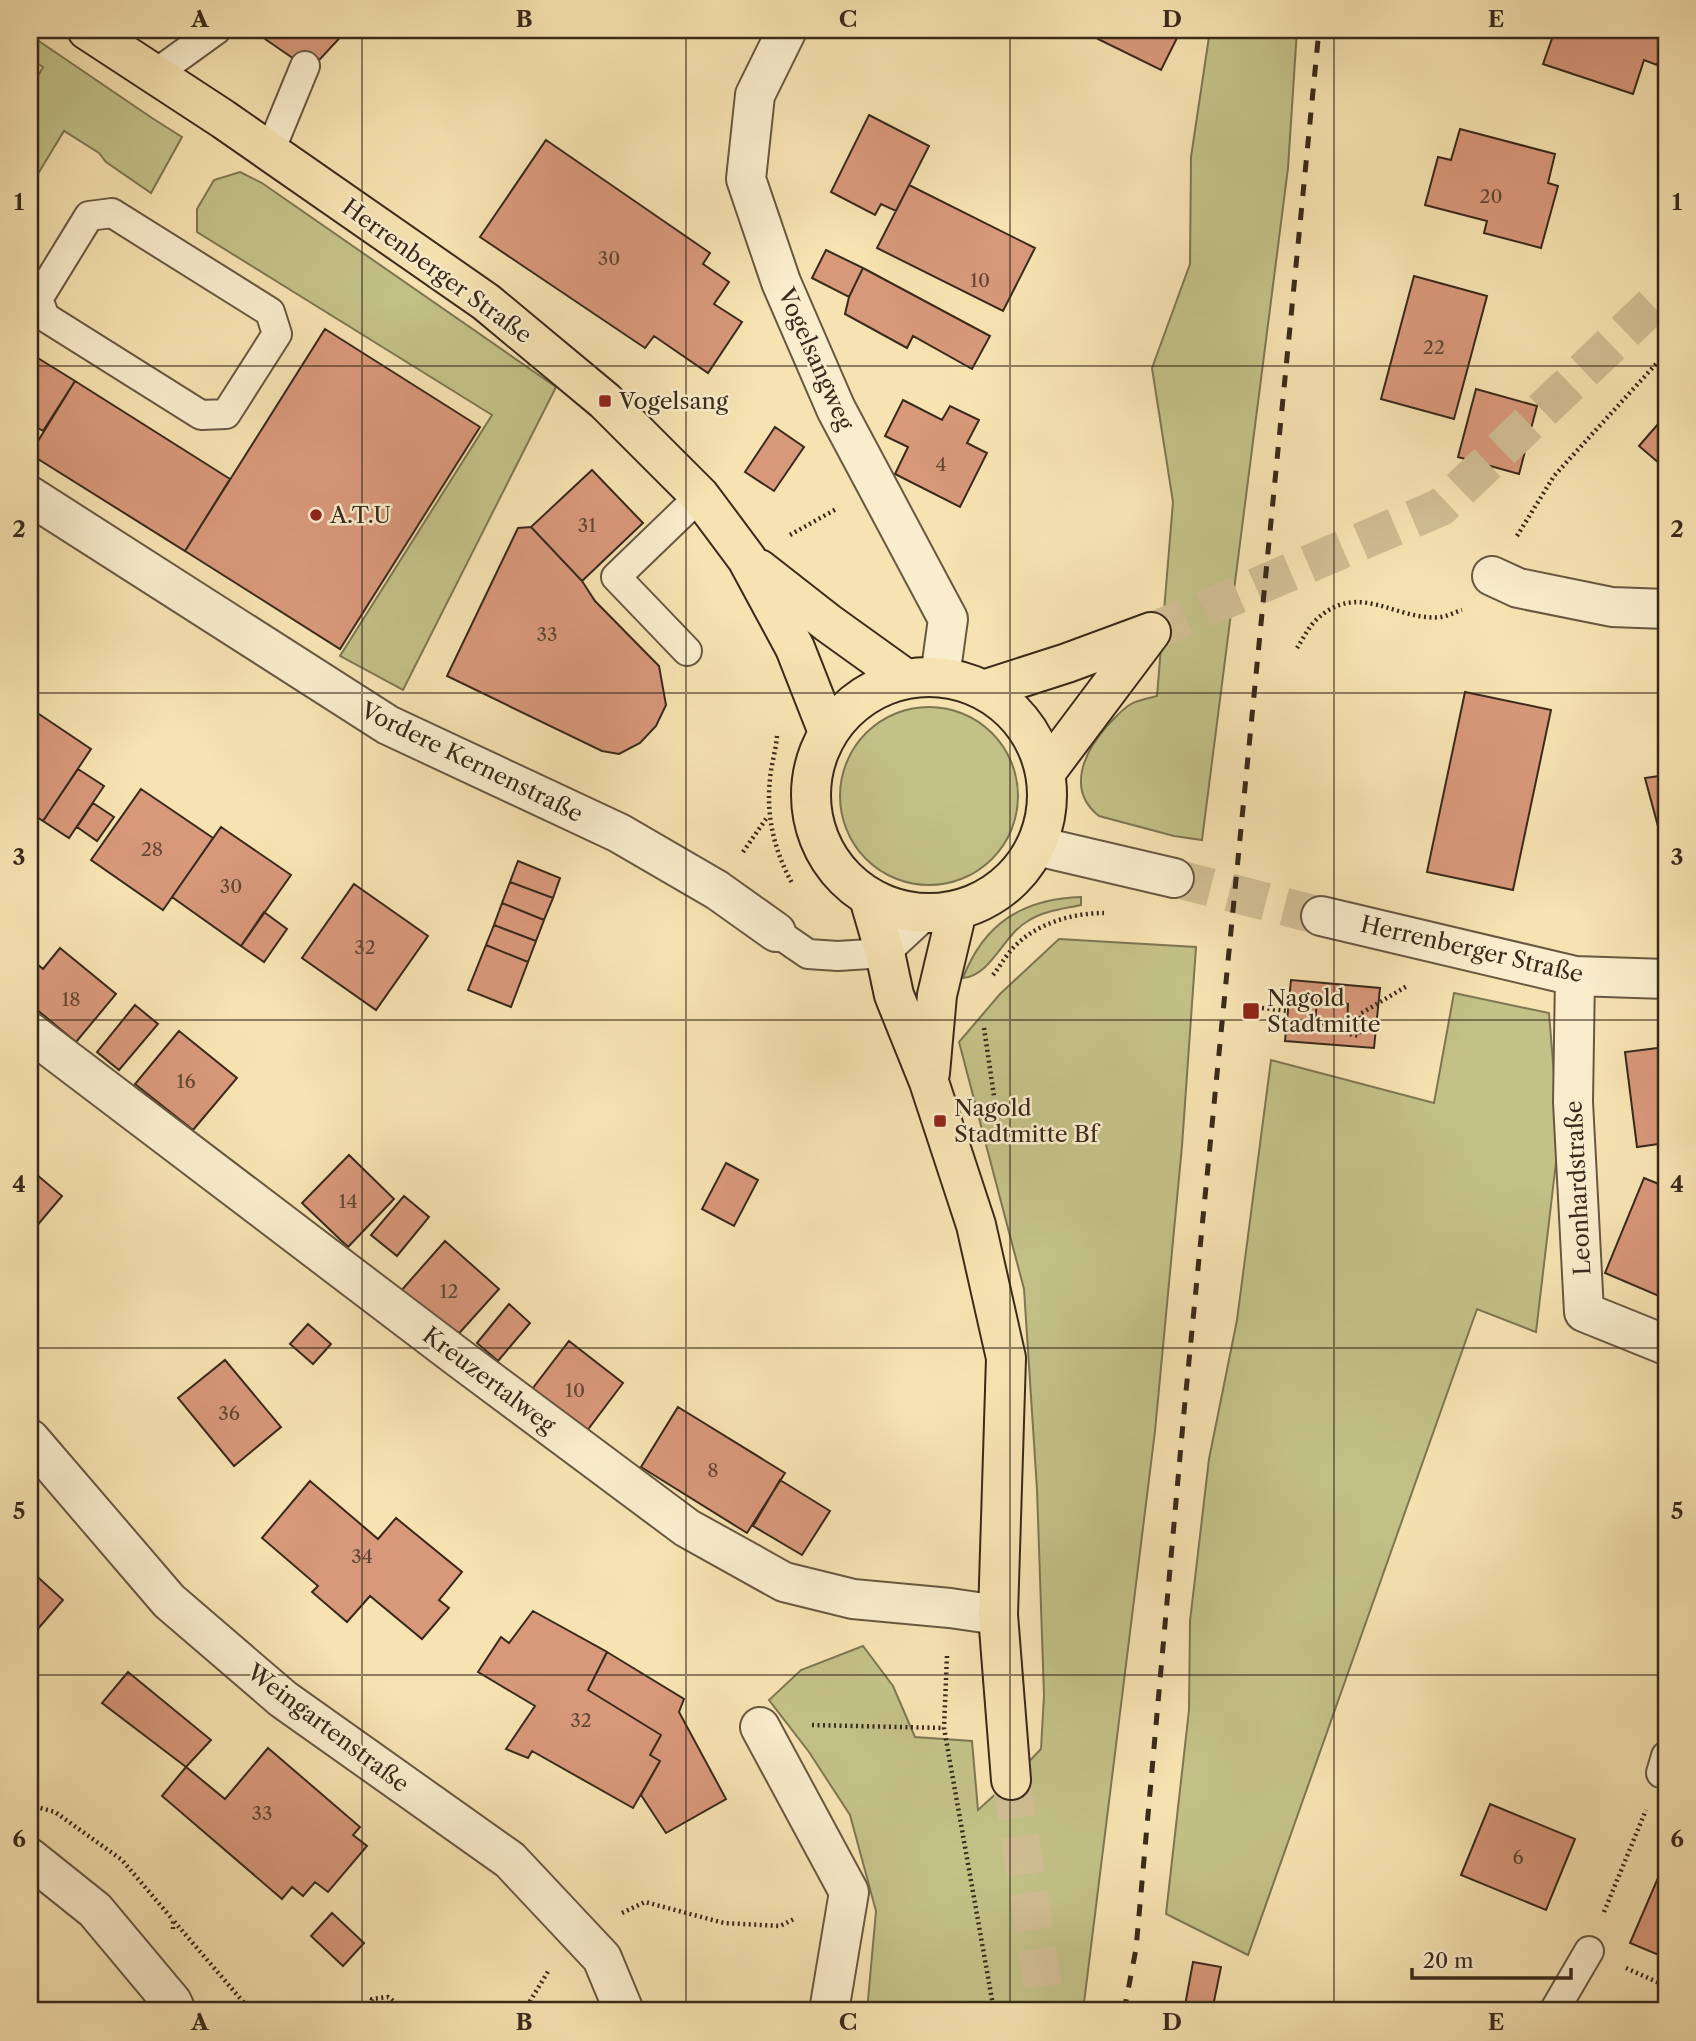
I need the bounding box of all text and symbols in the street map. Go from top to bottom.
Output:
text: A [190,5,210,33]
text: B [515,5,533,33]
text: C [839,5,857,33]
text: D [1162,5,1182,33]
text: E [1488,5,1504,33]
house number: 20 [1480,185,1502,208]
text: 1 [14,188,25,216]
text: 1 [1672,188,1683,216]
street label: Herrenberger Straße [337,193,537,349]
house number: 30 [598,247,620,270]
house number: 10 [970,269,990,292]
street label: Vogelsangweg [772,283,860,435]
house number: 22 [1423,336,1445,359]
place label: Vogelsang [618,387,729,415]
marker: Vogelsang [597,393,613,409]
house number: 4 [936,453,947,476]
place label: A.T.U [329,501,391,529]
marker: A.T.U [308,507,324,523]
house number: 31 [578,514,596,537]
text: 2 [12,515,26,543]
text: 2 [1670,515,1684,543]
house number: 33 [537,623,557,646]
street label: Vordere Kernenstraße [356,696,588,828]
house number: 28 [141,838,163,861]
text: 3 [13,843,26,871]
text: 3 [1671,843,1684,871]
house number: 30 [220,875,242,898]
street label: Herrenberger Straße [1358,910,1586,988]
house number: 32 [354,936,376,959]
place label: Nagold Stadtmitte [1267,984,1381,1038]
house number: 18 [61,988,81,1011]
marker: Nagold Stadtmitte [1241,1001,1261,1021]
house number: 16 [176,1070,196,1093]
place label: Nagold Stadtmitte Bf [954,1094,1101,1148]
street label: Leonhardstraße [1559,1100,1597,1276]
marker: Nagold Stadtmitte Bf [932,1113,948,1129]
text: 4 [12,1170,26,1198]
text: 4 [1670,1170,1684,1198]
house number: 14 [339,1190,357,1213]
house number: 12 [440,1280,459,1303]
street label: Kreuzertalweg [417,1321,562,1440]
house number: 10 [565,1379,585,1402]
house number: 36 [218,1402,240,1425]
house number: 8 [707,1459,719,1482]
text: 5 [13,1497,25,1525]
text: 5 [1671,1497,1683,1525]
house number: 34 [351,1545,373,1568]
street label: Weingartenstraße [241,1657,414,1798]
house number: 32 [570,1709,592,1732]
house number: 33 [252,1802,272,1825]
text: 6 [12,1825,26,1853]
text: 6 [1670,1825,1684,1853]
house number: 6 [1512,1846,1524,1869]
scale bar [1412,1936,1572,1980]
text: 20 m [1423,1948,1474,1973]
text: A [190,2008,210,2036]
text: B [515,2008,533,2036]
text: C [839,2008,857,2036]
text: D [1162,2008,1182,2036]
text: E [1488,2008,1504,2036]

